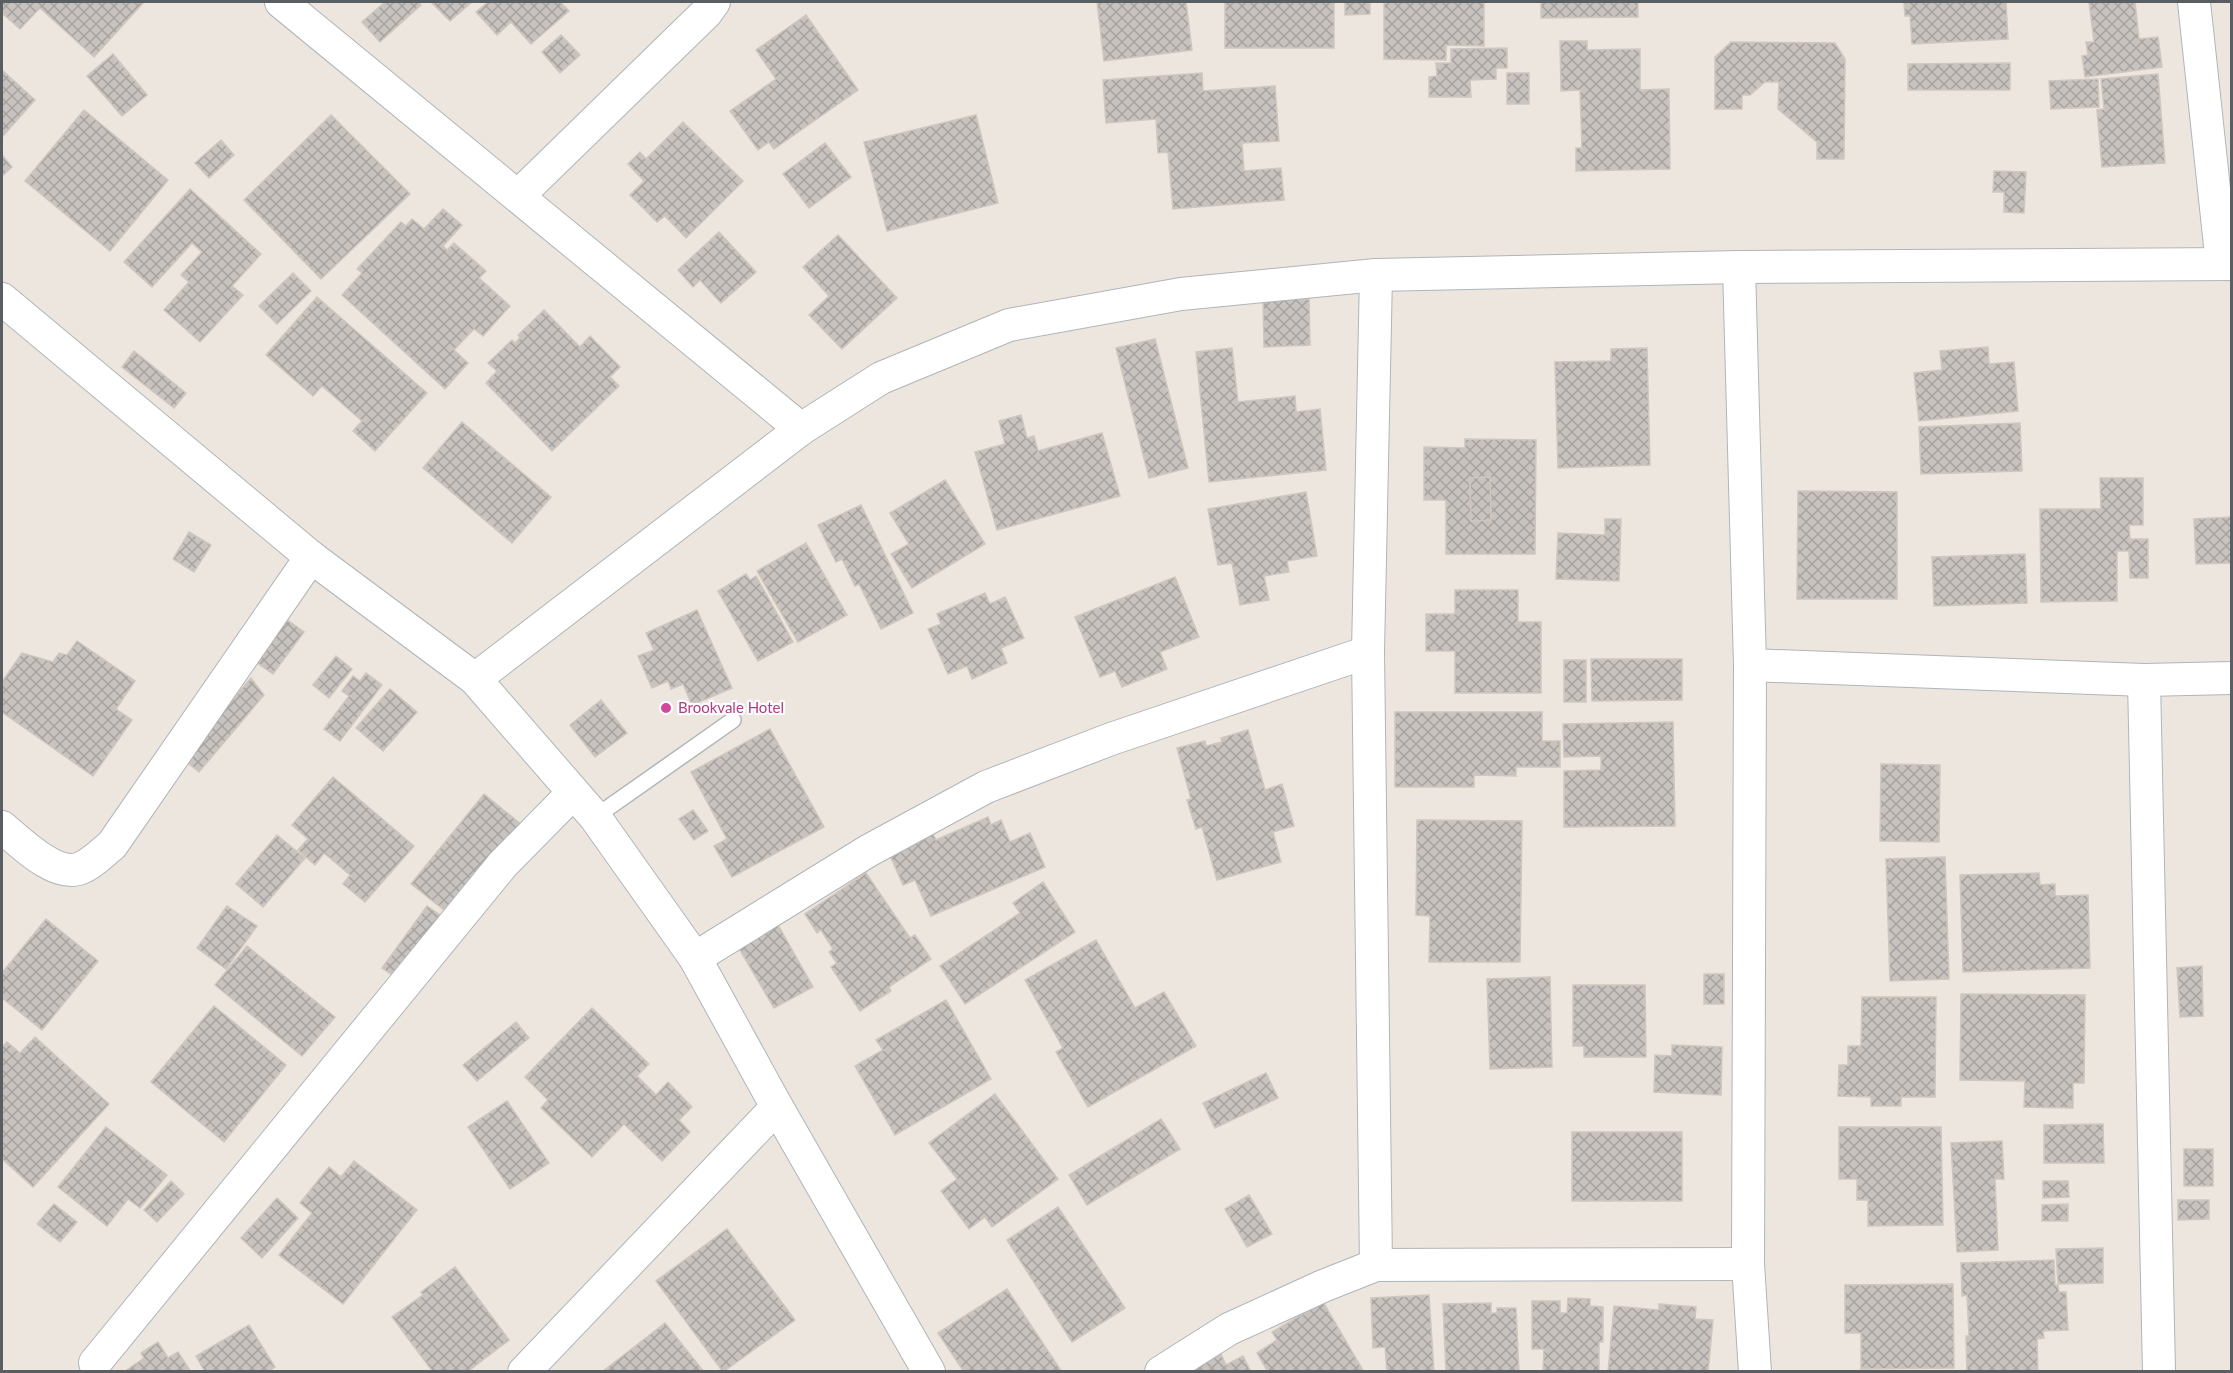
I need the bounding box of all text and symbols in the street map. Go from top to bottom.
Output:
place label: Brookvale Hotel [678,698,784,716]
marker: Brookvale Hotel [659,701,673,715]

